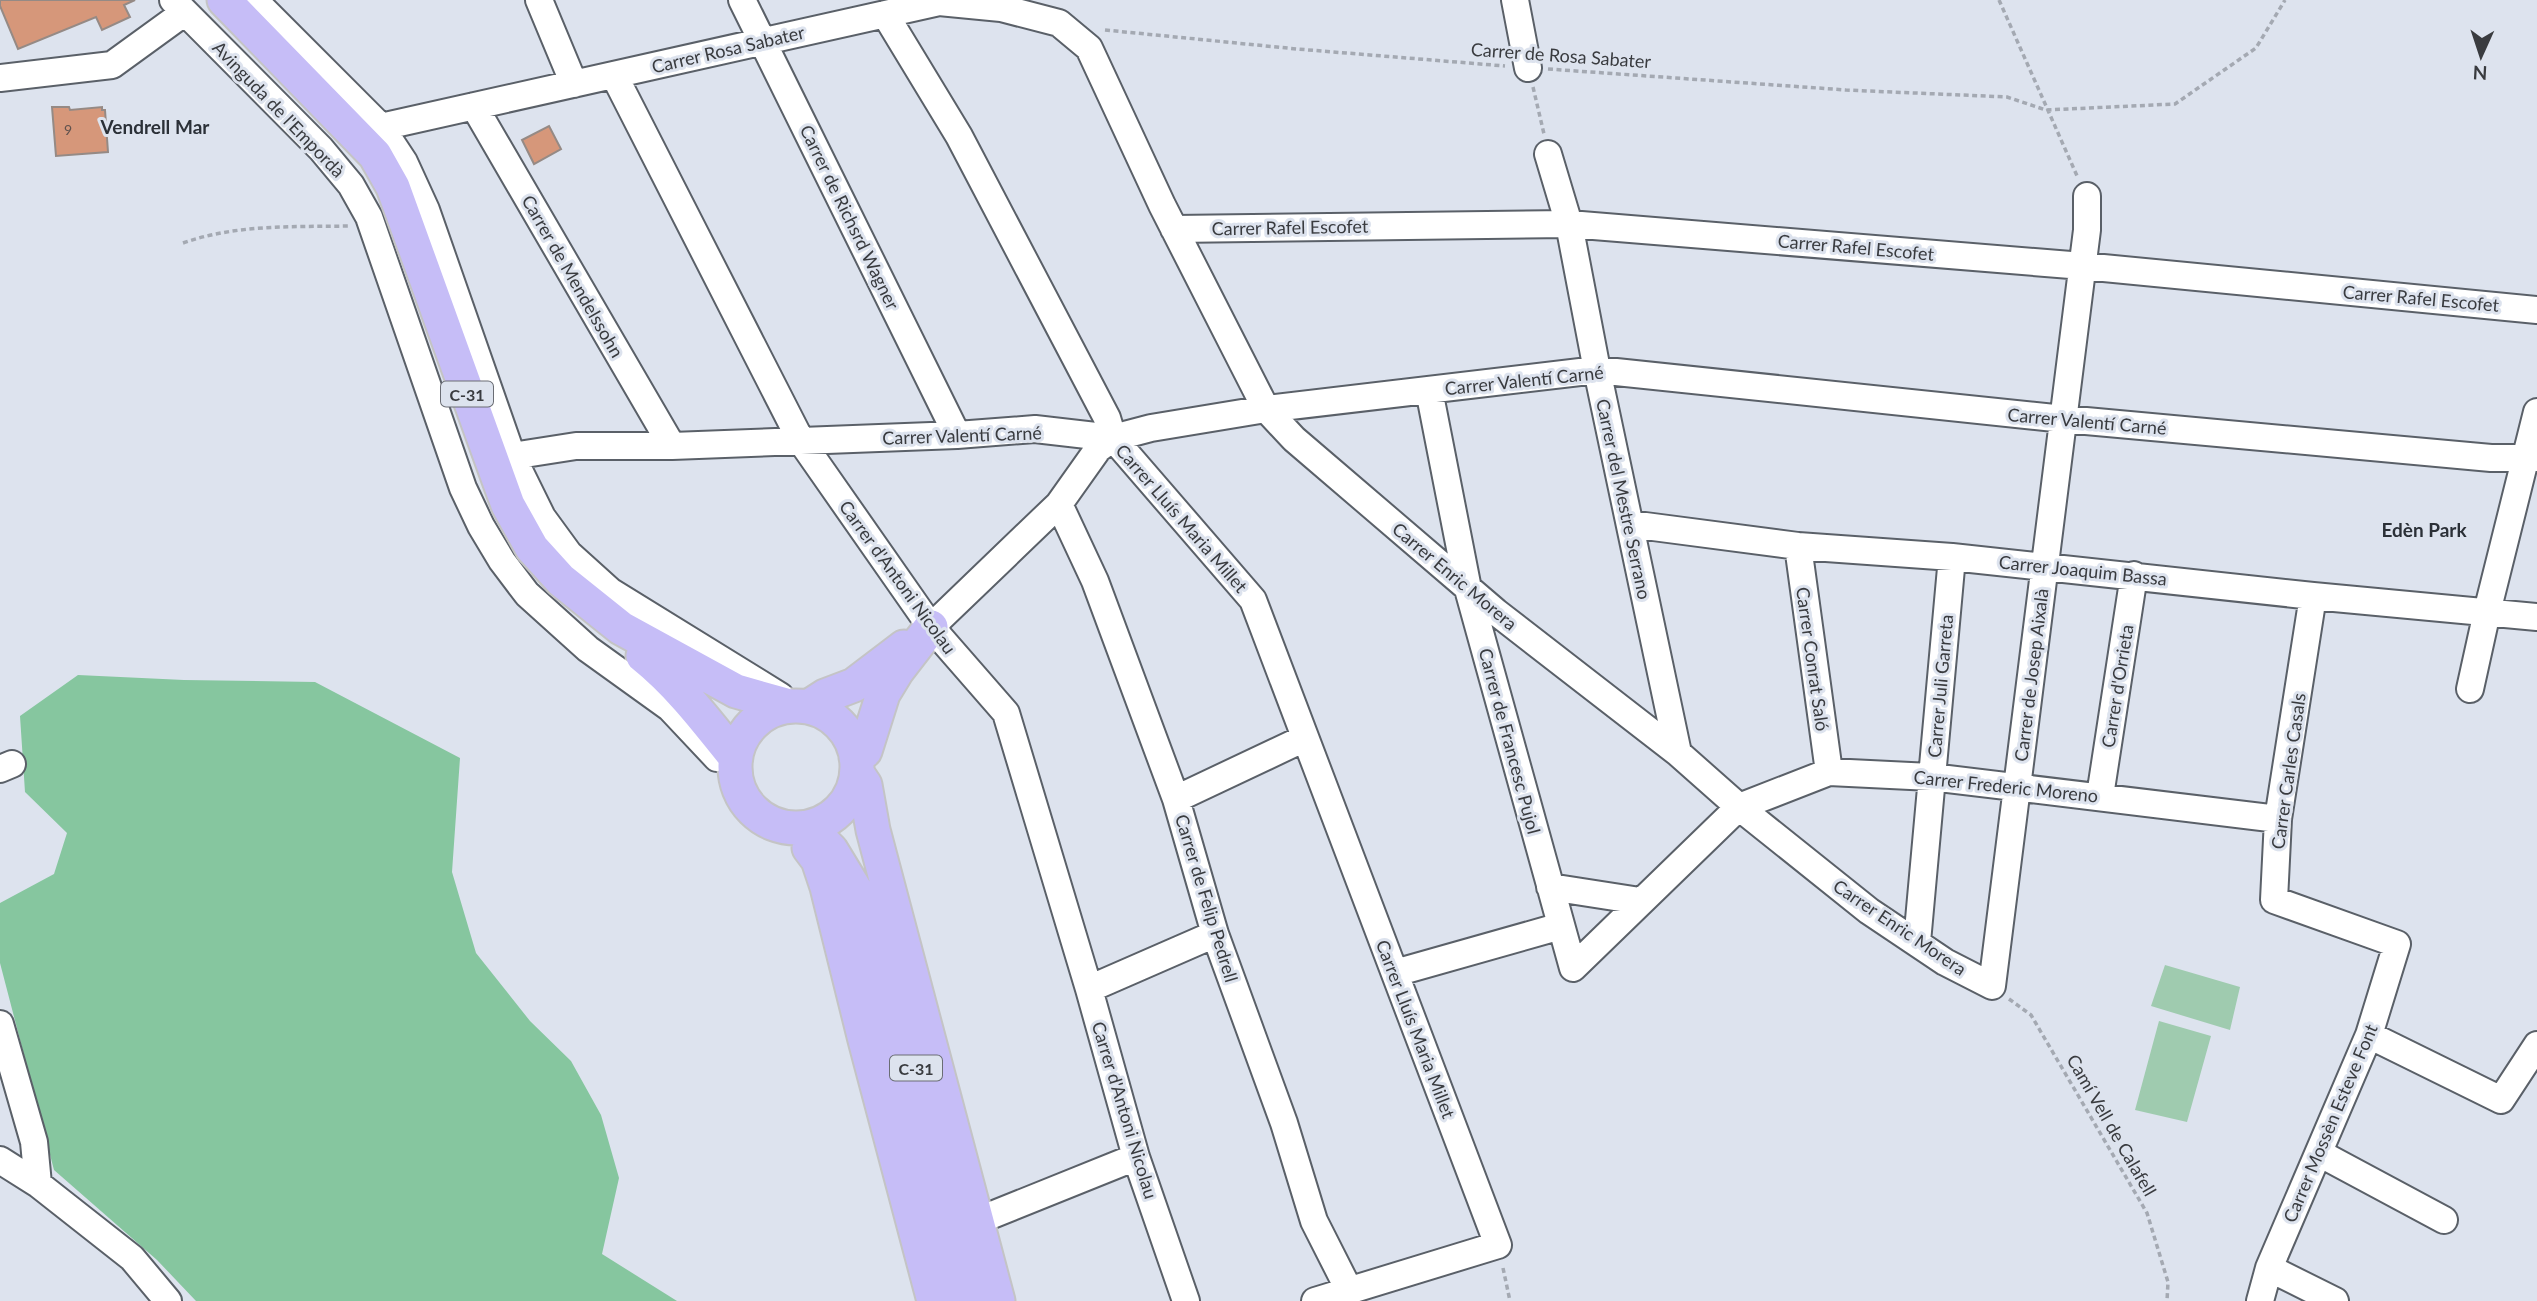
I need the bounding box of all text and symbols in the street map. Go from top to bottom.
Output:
street label: Carrer Rosa Sabater [649,21,807,77]
north arrow [2446,21,2516,91]
street label: Avinguda de l'Empordà [208,36,350,182]
street label: Carrer de Rosa Sabater [1470,38,1652,72]
text: N [2472,62,2488,85]
district label: Vendrell Mar [100,115,210,138]
house number: 9 [64,121,72,138]
street label: Carrer de Richsrd Wagner [796,121,905,313]
street label: Carrer de Mendelssohn [518,191,628,361]
street label: Carrer Rafel Escofet [1211,215,1369,239]
street label: Carrer Rafel Escofet [1777,229,1936,265]
street label: Carrer Rafel Escofet [2342,280,2501,316]
street label: Carrer Valentí Carné [1443,361,1605,399]
road number: C-31 [441,382,493,406]
street label: Carrer del Mestre Serrano [1592,397,1656,601]
street label: Carrer Valentí Carné [2007,403,2167,439]
street label: Carrer Valentí Carné [882,421,1042,449]
street label: Carrer Lluís Maria Millet [1112,439,1253,597]
street label: Carrer d'Antoni Nicolau [835,496,961,658]
street label: Carrer Enric Morera [1388,517,1522,635]
district label: Edèn Park [2381,518,2467,541]
street label: Carrer Joaquim Bassa [1998,550,2168,590]
street label: Carrer Conrat Saló [1792,585,1834,733]
street label: Carrer de Josep Aixalà [2009,587,2053,763]
street label: Carrer Juli Garreta [1923,613,1957,759]
street label: Carrer d'Orrieta [2096,623,2138,749]
street label: Carrer de Francesc Pujol [1475,646,1545,836]
street label: Carrer Carles Casals [2266,691,2310,850]
street label: Carrer Frederic Moreno [1913,765,2099,807]
street label: Carrer de Felip Pedrell [1171,811,1243,985]
street label: Carrer Enric Morera [1829,874,1971,980]
street label: Carrer Lluís Maria Millet [1372,937,1460,1122]
street label: Carrer d'Antoni Nicolau [1088,1019,1162,1201]
street label: Carrer Mossèn Esteve Font [2278,1020,2382,1225]
street label: Camí Vell de Calafell [2063,1050,2161,1200]
road number: C-31 [890,1056,942,1080]

